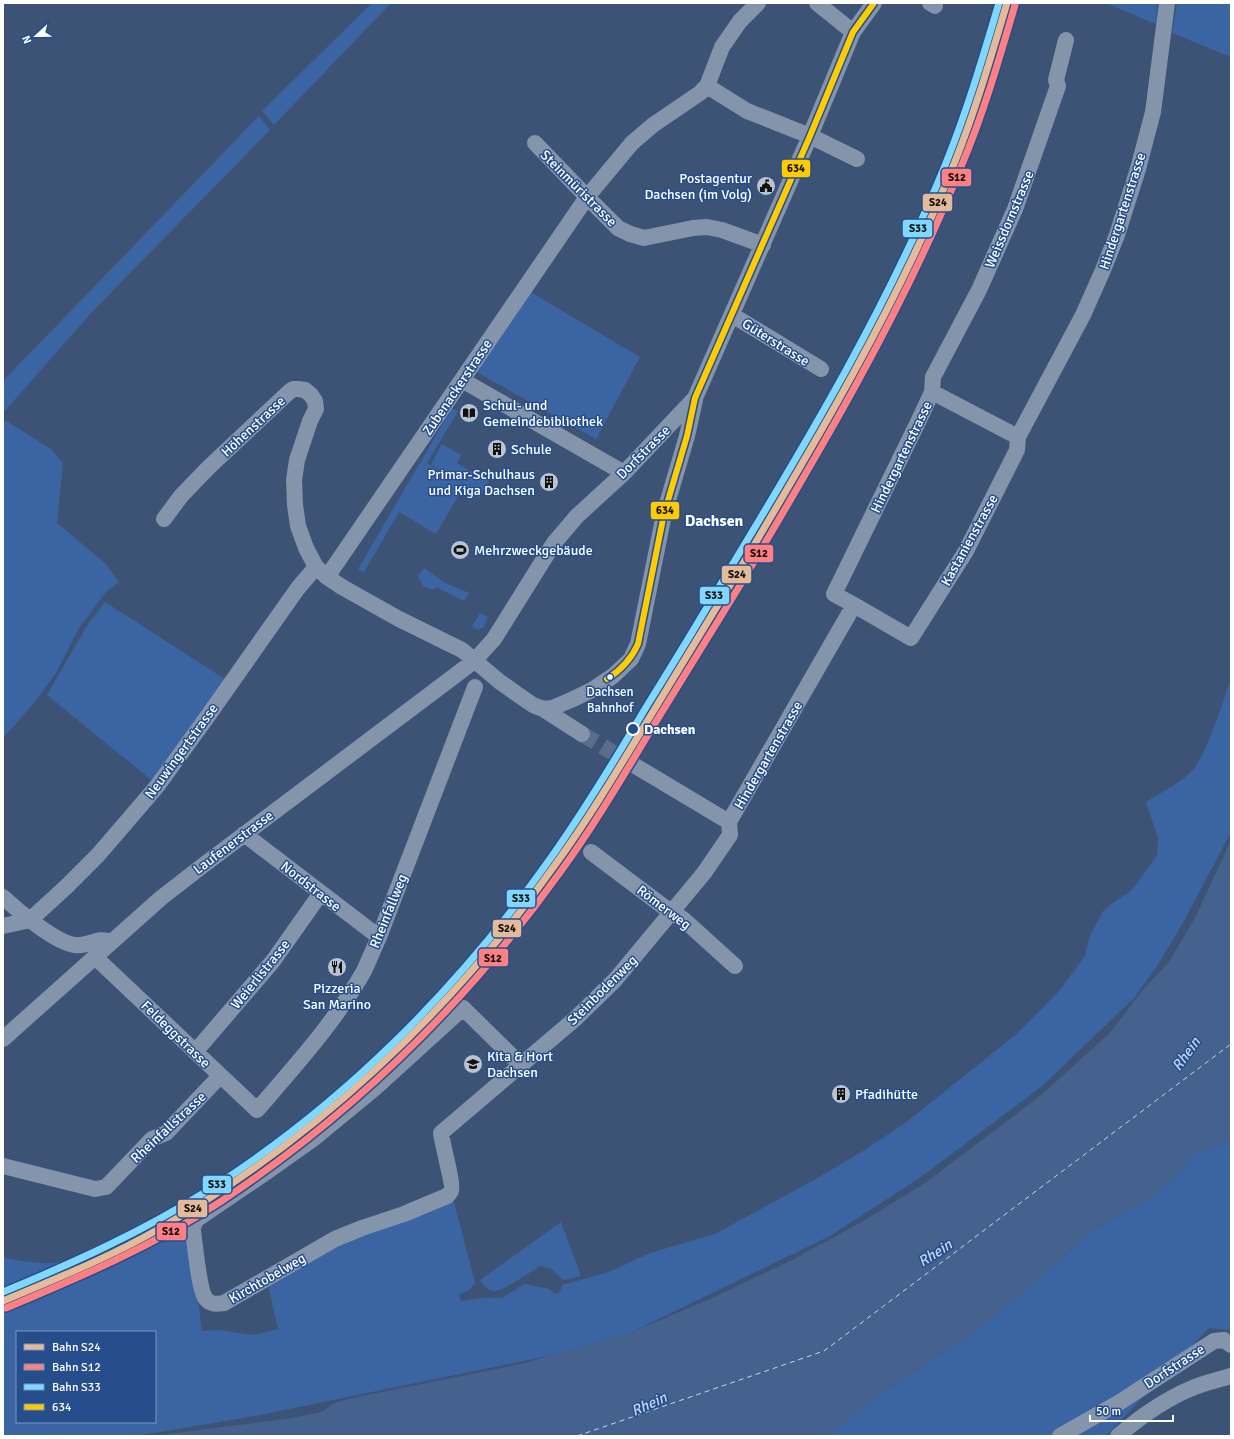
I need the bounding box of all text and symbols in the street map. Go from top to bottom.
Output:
north arrow [16,16,56,56]
text: N [20,34,35,46]
street label: Steinmüristrasse [537,146,621,230]
street label: Hindergartenstrasse [1096,150,1149,272]
line badge: 634 [781,159,811,178]
text: 634 [787,162,805,175]
line badge: S12 [941,168,972,187]
street label: Weissdornstrasse [981,168,1038,271]
place label: Postagentur Dachsen (im Volg) [644,170,753,203]
text: S12 [948,171,966,184]
public building icon: Postagentur Dachsen (im Volg) [755,175,777,197]
line badge: S24 [922,193,953,212]
text: S24 [929,196,947,209]
line badge: S33 [902,219,933,238]
text: S33 [909,222,927,235]
street label: Güterstrasse [739,315,812,370]
street label: Zubenackerstrasse [419,336,496,439]
street label: Höhenstrasse [218,392,289,460]
place label: Schul- und Gemeindebibliothek [483,397,603,430]
street label: Hindergartenstrasse [867,399,936,516]
library icon: Schul- und Gemeindebibliothek [458,402,480,424]
street label: Dorfstrasse [613,422,674,483]
building icon: Schule [486,438,508,460]
place label: Schule [511,441,552,458]
place label: Primar-Schulhaus und Kiga Dachsen [428,466,535,499]
building icon: Primar-Schulhaus und Kiga Dachsen [538,471,560,493]
street label: Kastanienstrasse [937,491,1002,589]
line badge: 634 [650,501,680,520]
text: 634 [656,504,674,517]
district label: Dachsen [685,511,744,531]
sports icon: Mehrzweckgebäude [449,539,471,561]
place label: Mehrzweckgebäude [474,542,593,559]
line badge: S12 [744,544,774,563]
text: S12 [750,547,768,560]
line badge: S24 [721,565,752,584]
text: S24 [728,568,746,581]
line badge: S33 [699,586,730,605]
text: S33 [705,589,723,602]
marker: Dachsen Bahnhof [605,672,615,682]
place label: Dachsen Bahnhof [586,684,634,716]
street label: Hindergartenstrasse [731,698,806,812]
street label: Neuwingertstrasse [141,701,222,802]
place label: Dachsen [644,721,696,738]
marker: Dachsen [626,722,640,736]
street label: Laufenerstrasse [190,807,277,878]
street label: Nordstrasse [277,858,344,915]
street label: Rheinfallweg [366,872,411,951]
street label: Römerweg [633,882,694,933]
line badge: S33 [506,889,536,908]
text: S33 [512,892,530,905]
line badge: S24 [492,919,522,938]
text: S24 [498,922,516,935]
street label: Weierlistrasse [227,936,294,1013]
line badge: S12 [478,948,509,967]
text: S12 [484,952,502,965]
street label: Steinbodenweg [564,952,641,1029]
restaurant icon: Pizzeria San Marino [326,956,348,978]
place label: Pizzeria San Marino [303,980,371,1013]
street label: Feldeggstrasse [138,997,214,1072]
water label: Rhein [1168,1033,1205,1074]
place label: Kita & Hort Dachsen [487,1048,553,1081]
school or university icon: Kita & Hort Dachsen [462,1053,484,1075]
building icon: Pfadihütte [830,1083,852,1105]
place label: Pfadihütte [855,1086,918,1103]
street label: Rheinfallstrasse [127,1088,210,1167]
line badge: S33 [202,1175,232,1194]
text: S33 [208,1178,226,1191]
line badge: S24 [177,1199,208,1218]
text: S24 [184,1202,202,1215]
line badge: S12 [156,1222,187,1241]
text: S12 [162,1225,180,1238]
water label: Rhein [915,1235,956,1271]
street label: Kirchtobelweg [226,1250,309,1307]
legend [16,1331,156,1423]
text: Bahn S24 [52,1340,101,1355]
street label: Dorfstrasse [1141,1340,1208,1392]
text: Bahn S12 [52,1360,101,1375]
text: Bahn S33 [52,1380,101,1395]
water label: Rhein [628,1388,670,1420]
scale bar [1090,1397,1173,1423]
text: 634 [52,1400,72,1415]
text: 50 m [1096,1404,1121,1419]

